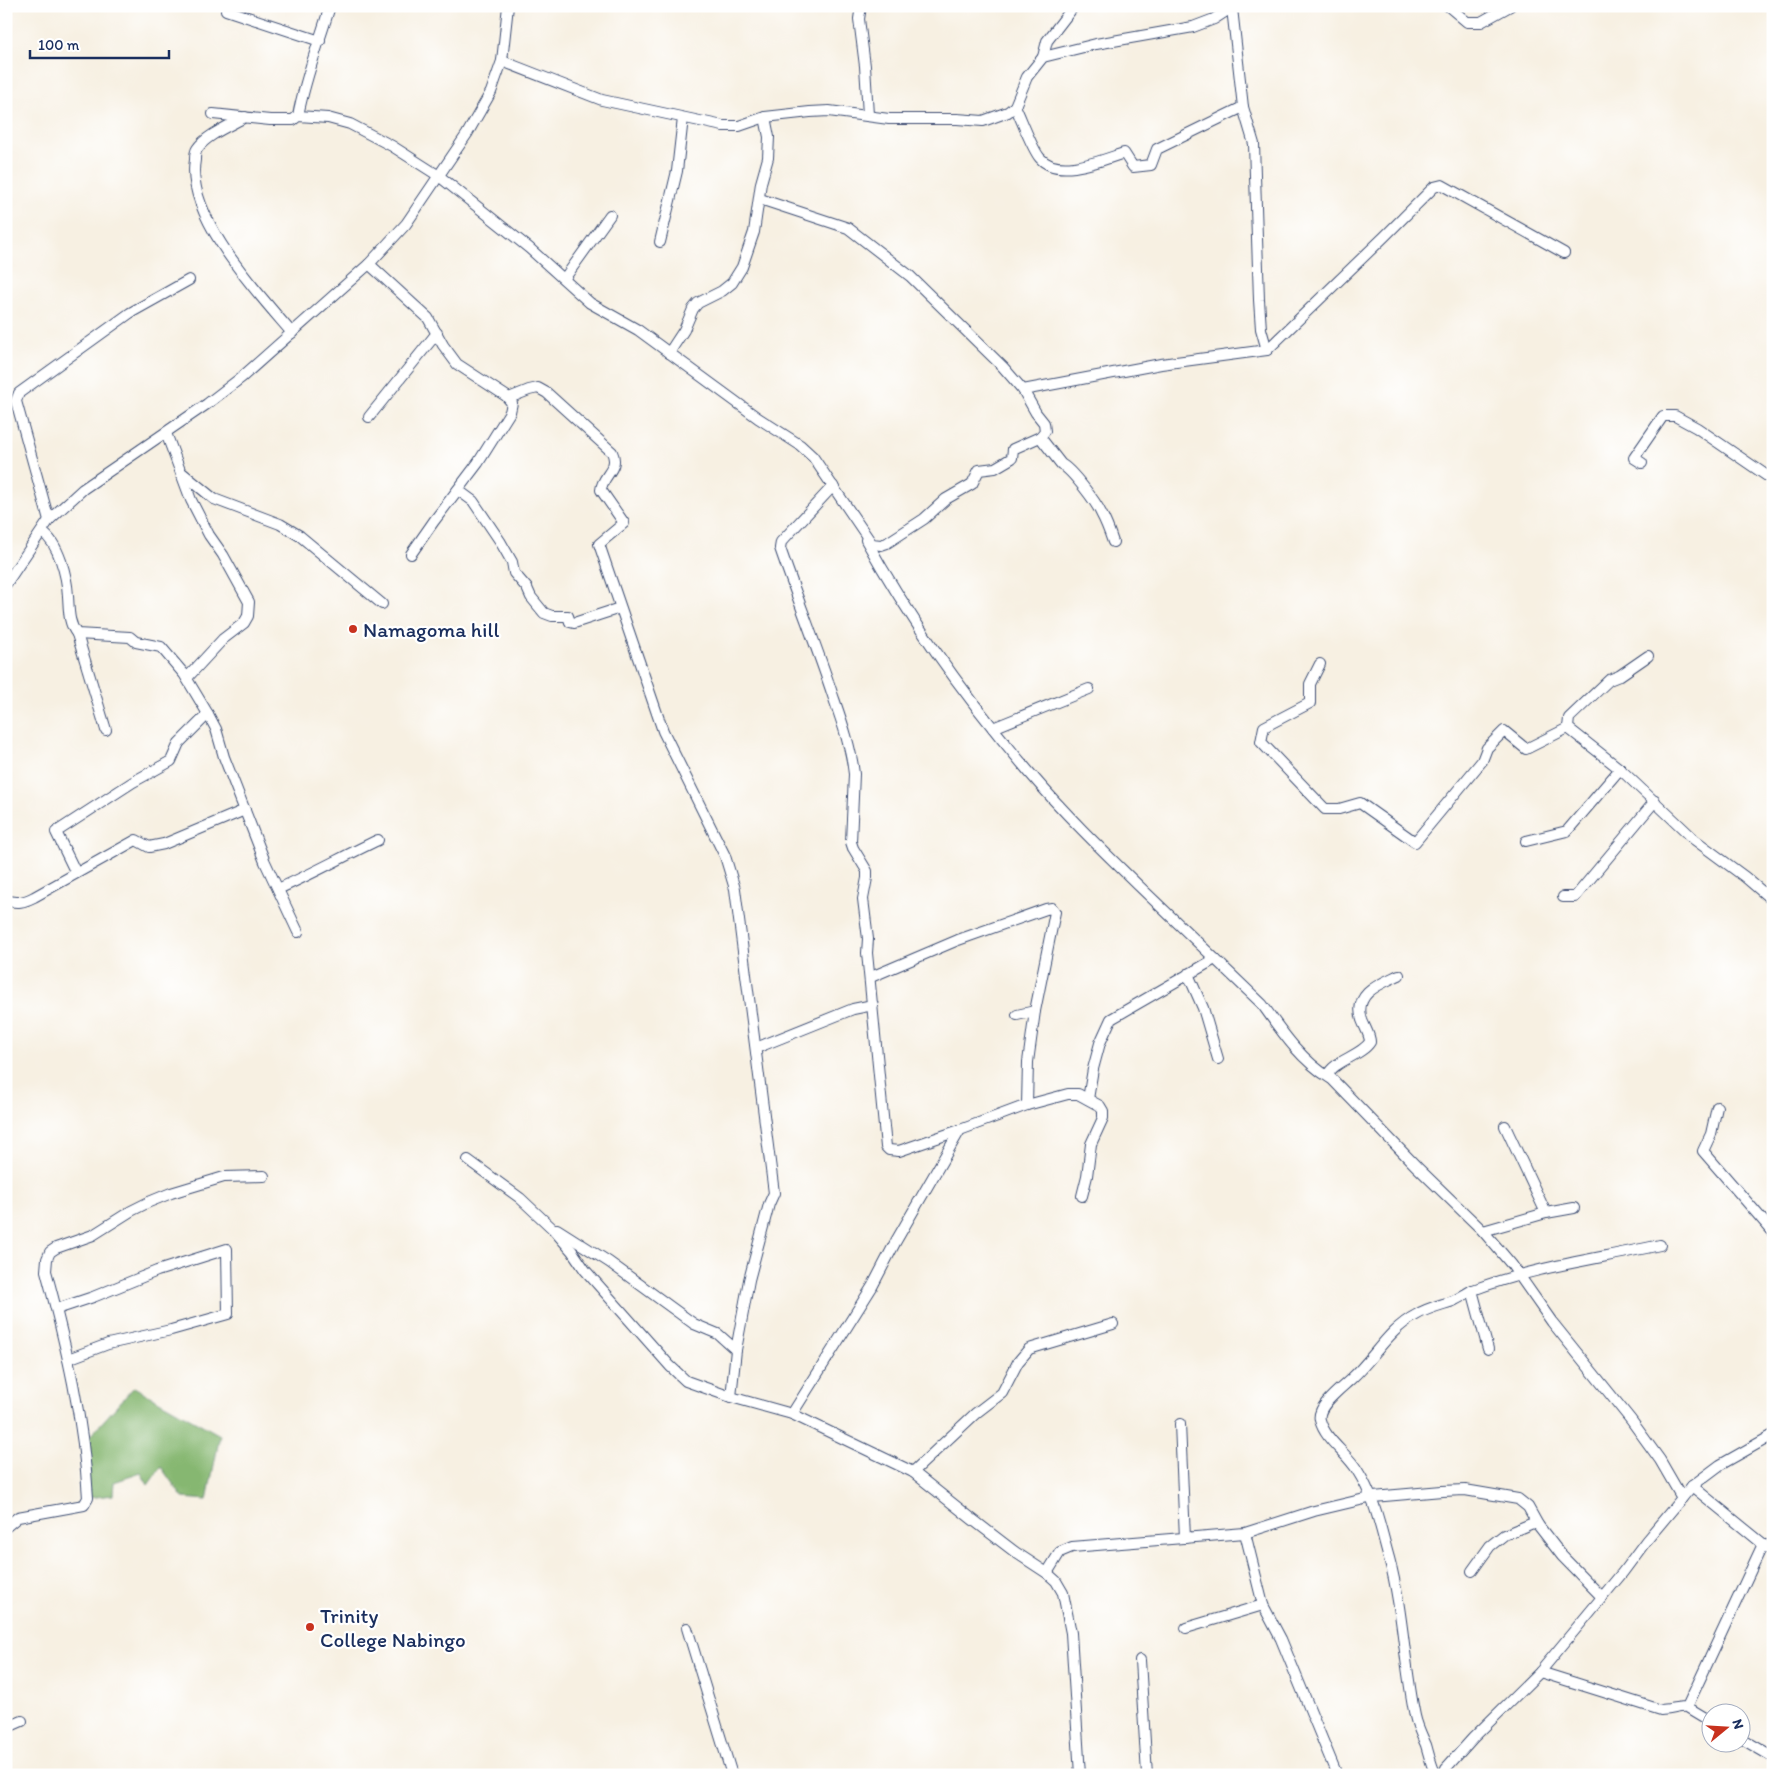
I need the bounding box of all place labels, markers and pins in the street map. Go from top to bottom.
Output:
place label: Namagoma hill [363,617,499,642]
marker: Namagoma hill [347,623,359,635]
place label: Trinity College Nabingo [320,1603,466,1652]
marker: Trinity College Nabingo [304,1621,316,1633]

